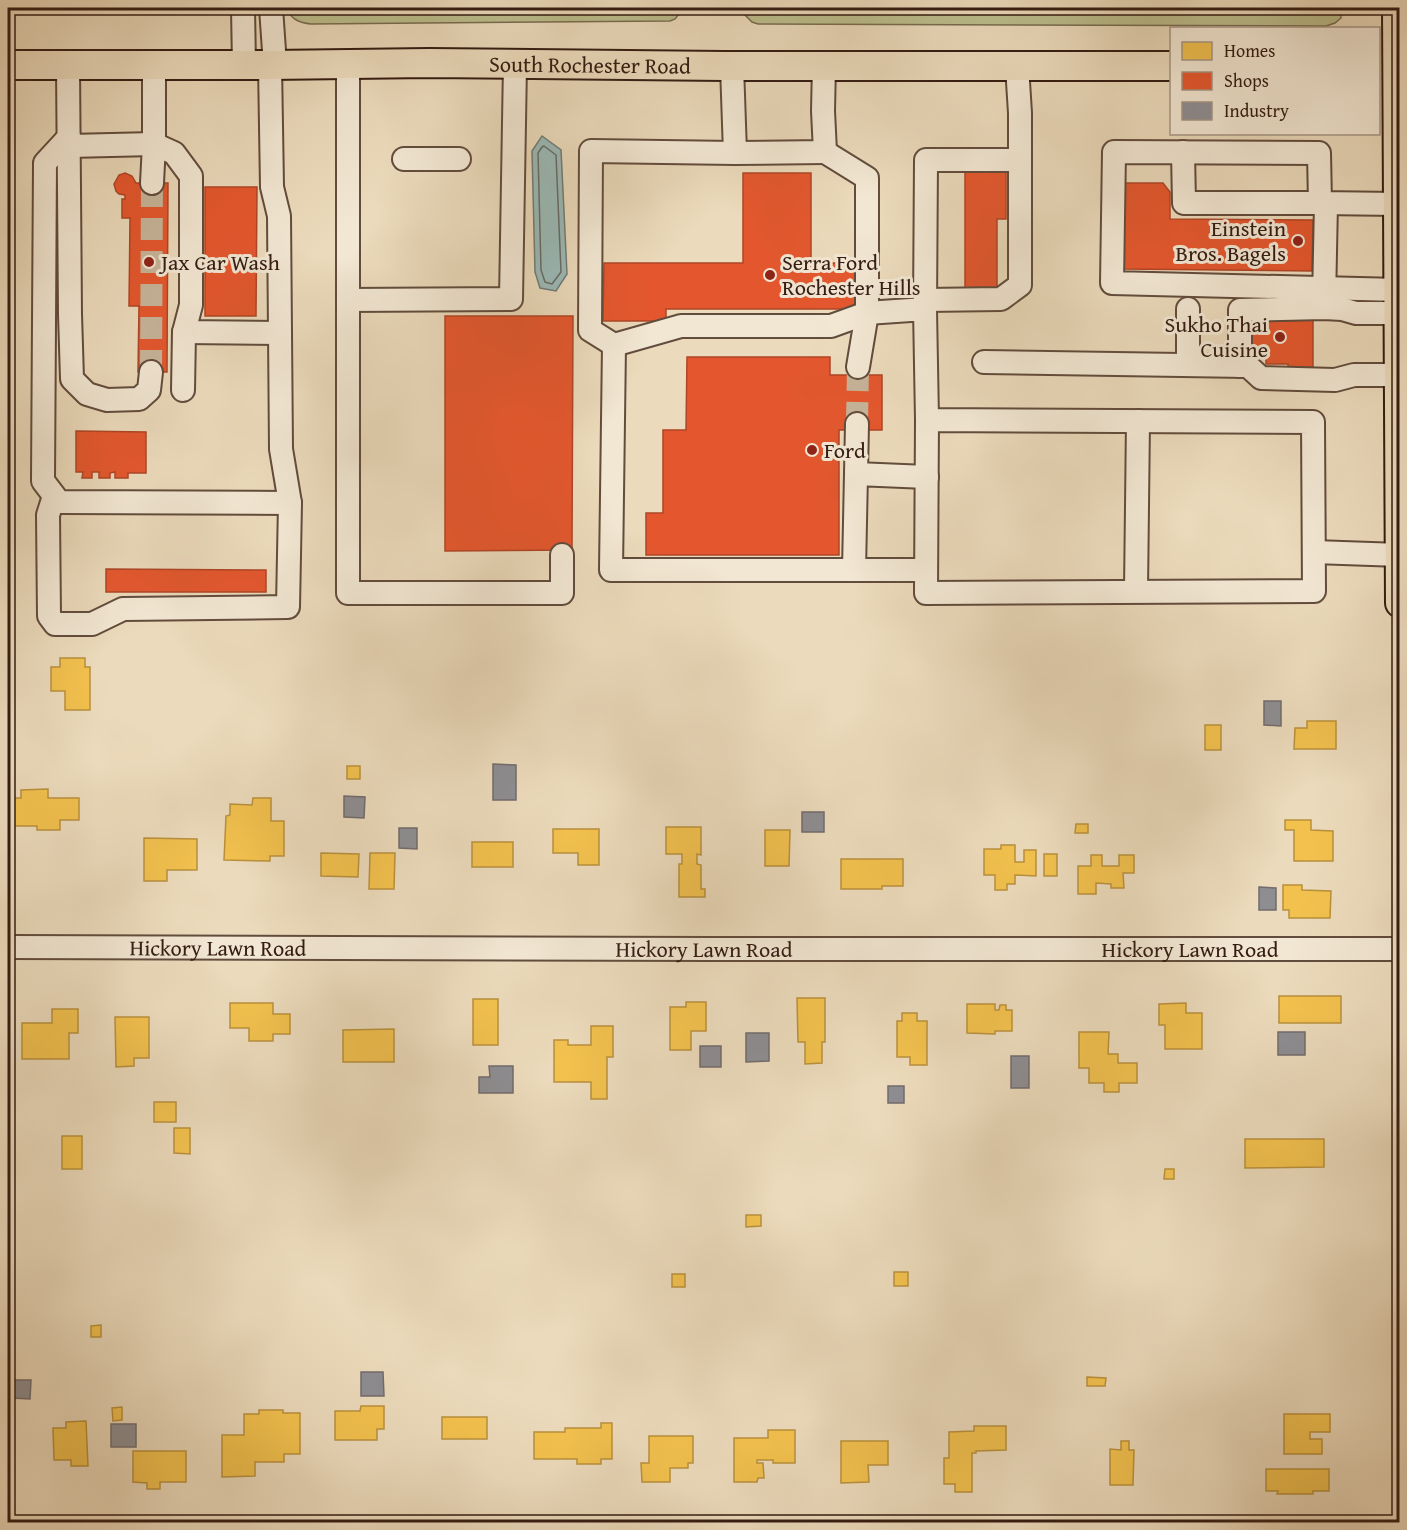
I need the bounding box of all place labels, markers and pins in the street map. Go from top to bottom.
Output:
place label: Einstein Bros. Bagels [1176,212,1287,269]
marker: Einstein Bros. Bagels [1291,234,1305,248]
place label: Jax Car Wash [158,246,281,278]
place label: Serra Ford Rochester Hills [782,246,921,303]
marker: Jax Car Wash [142,255,156,269]
marker: Serra Ford Rochester Hills [763,268,777,282]
place label: Sukho Thai Cuisine [1164,308,1268,365]
marker: Sukho Thai Cuisine [1273,330,1287,344]
place label: Ford [824,434,866,466]
marker: Ford [805,443,819,457]

